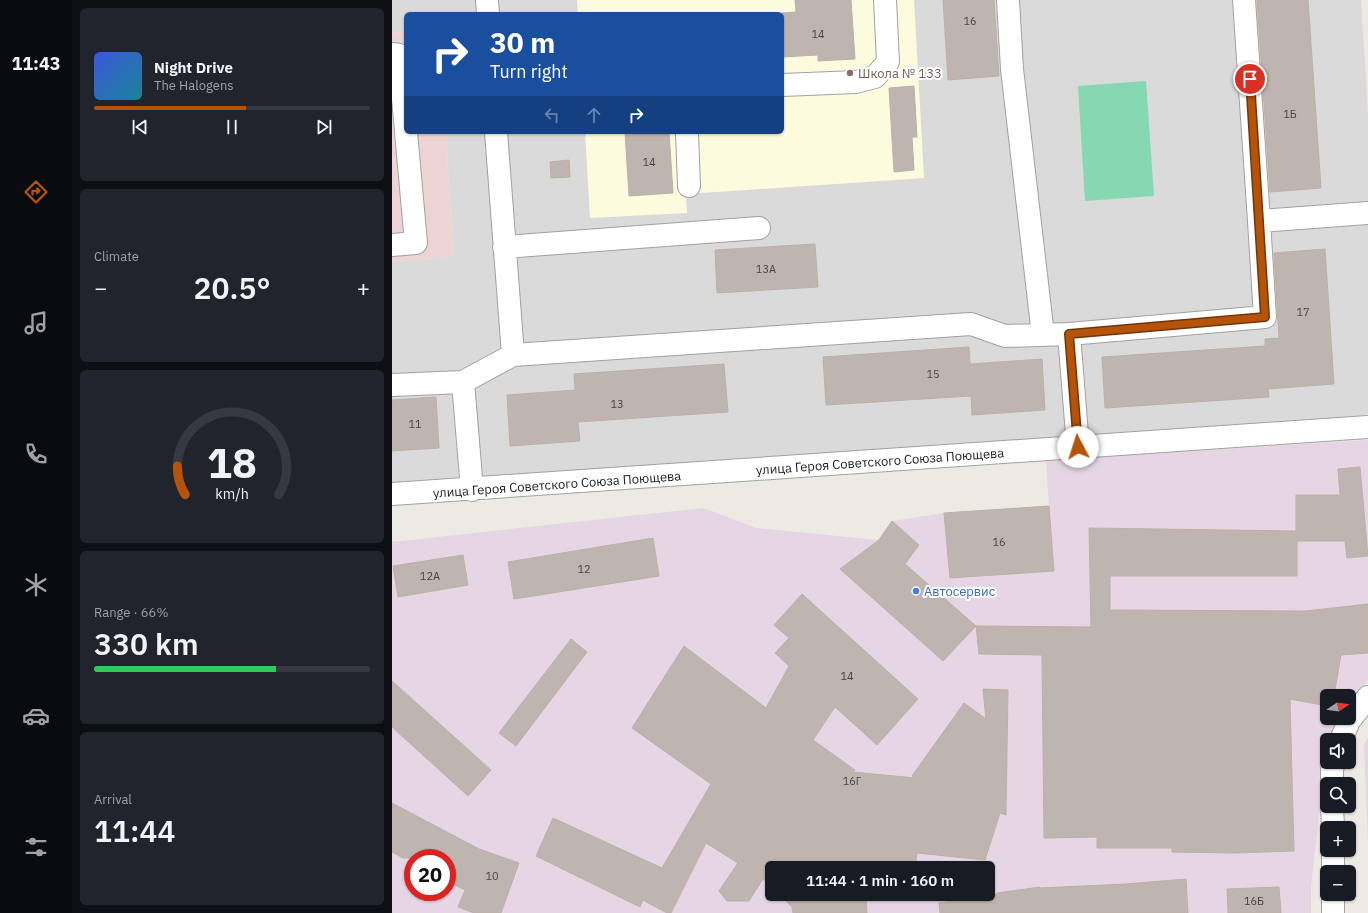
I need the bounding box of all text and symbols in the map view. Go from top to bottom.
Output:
house number: 16 [963,14,977,28]
text: 30 m [490,24,555,61]
house number: 14 [811,27,825,41]
icon: right [424,28,476,80]
text: 11:43 [11,52,61,75]
text: Night Drive [154,58,233,77]
text: Turn right [490,60,568,83]
pin [1233,62,1267,96]
place label: Школа № 133 [858,65,942,82]
marker: Школа № 133 [845,68,855,78]
icon: arrive [1239,68,1261,90]
text: The Halogens [154,77,234,94]
icon: left [541,104,563,126]
icon: ahead [583,104,605,126]
icon: right [625,104,647,126]
house number: 1Б [1283,107,1297,121]
icon: previous [129,116,151,138]
icon: pause [221,116,243,138]
icon: next [313,116,335,138]
house number: 14 [642,155,656,169]
icon: directions [22,178,50,206]
text: Climate [94,248,139,265]
house number: 13А [756,262,776,276]
text: 20.5° [193,268,271,307]
text: − [94,273,107,302]
text: + [357,273,370,302]
house number: 17 [1296,305,1310,319]
icon: music [22,309,50,337]
house number: 15 [926,367,940,381]
house number: 13 [610,397,624,411]
house number: 11 [408,417,422,431]
position arrow [1057,426,1099,468]
text: 18 [207,434,257,488]
icon: phone [22,440,50,468]
street label: улица Героя Советского Союза Поющева [755,444,1005,479]
street label: улица Героя Советского Союза Поющева [432,467,682,502]
text: km/h [215,483,249,502]
house number: 16 [992,535,1006,549]
house number: 12 [577,562,591,576]
house number: 12А [420,569,440,583]
icon: climate [22,571,50,599]
place label: Автосервис [924,583,996,600]
marker: Автосервис [911,586,921,596]
text: Range · 66% [94,604,168,621]
text: 330 km [94,624,199,663]
house number: 14 [840,669,854,683]
north arrow [1320,689,1356,725]
map controls [1320,689,1356,901]
icon: car [22,702,50,730]
button: sound [1320,733,1356,769]
house number: 16Г [843,774,862,788]
button: search [1320,777,1356,813]
text: Arrival [94,791,132,808]
text: 11:44 [94,811,176,850]
button: + [1320,821,1356,857]
icon: filters [22,833,50,861]
speed limit sign: 20 [404,849,456,901]
button: − [1320,865,1356,901]
house number: 10 [485,869,499,883]
text: 11:44 · 1 min · 160 m [806,871,954,890]
house number: 16Б [1244,894,1264,908]

